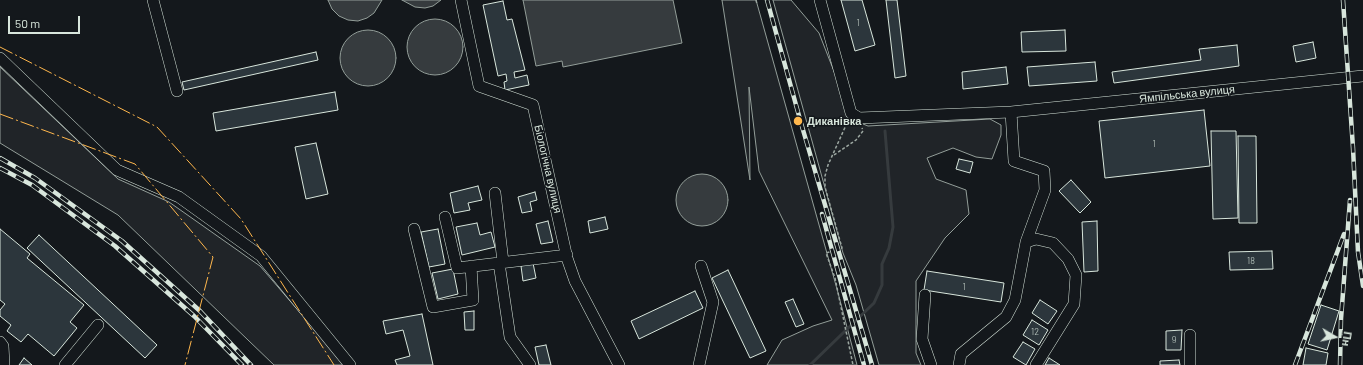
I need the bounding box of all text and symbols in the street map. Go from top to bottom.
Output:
scale bar [10,8,82,34]
text: 50 m [15,16,40,30]
house number: 1 [856,18,860,28]
street label: Ямпільська вулиця [1138,82,1236,106]
place label: Диканівка [807,114,861,128]
marker: Диканівка [792,115,804,127]
street label: Біологічна вулиця [531,123,565,215]
house number: 1 [1152,139,1156,149]
house number: 18 [1247,256,1255,266]
house number: 1 [962,282,966,292]
north arrow [1315,317,1355,357]
house number: 12 [1031,327,1039,337]
text: Пн [1340,331,1355,347]
house number: 9 [1172,335,1176,345]

